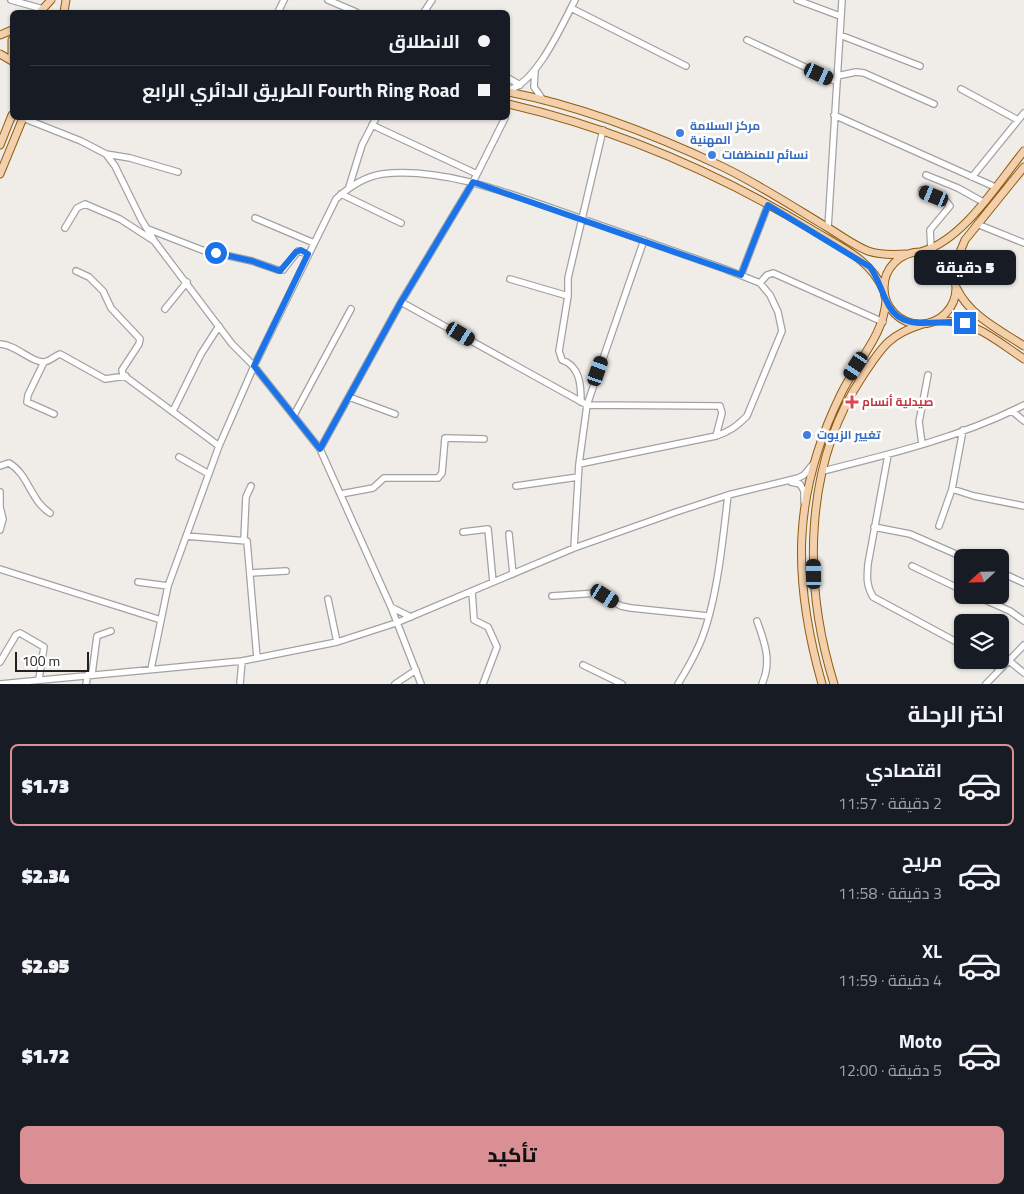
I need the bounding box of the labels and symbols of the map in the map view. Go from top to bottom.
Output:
car [802,61,835,87]
place label: مركز السلامة المهنية [690,116,760,149]
marker: مركز السلامة المهنية [674,127,686,139]
place label: نسائم للمنظفات [722,145,808,164]
marker: نسائم للمنظفات [706,149,718,161]
car [917,183,950,209]
route start [205,242,227,264]
callout: 5 دقيقة [914,250,1016,286]
route end [954,312,976,334]
car [444,320,477,348]
car [841,349,870,383]
car [586,354,609,388]
place label: صيدلية أنسام [862,392,934,411]
marker: صيدلية أنسام [846,396,858,408]
place label: تغيير الزيوت [817,425,881,444]
marker: تغيير الزيوت [801,429,813,441]
north arrow [954,549,1009,604]
car [806,559,821,589]
car [588,582,621,610]
scale bar [15,649,89,672]

